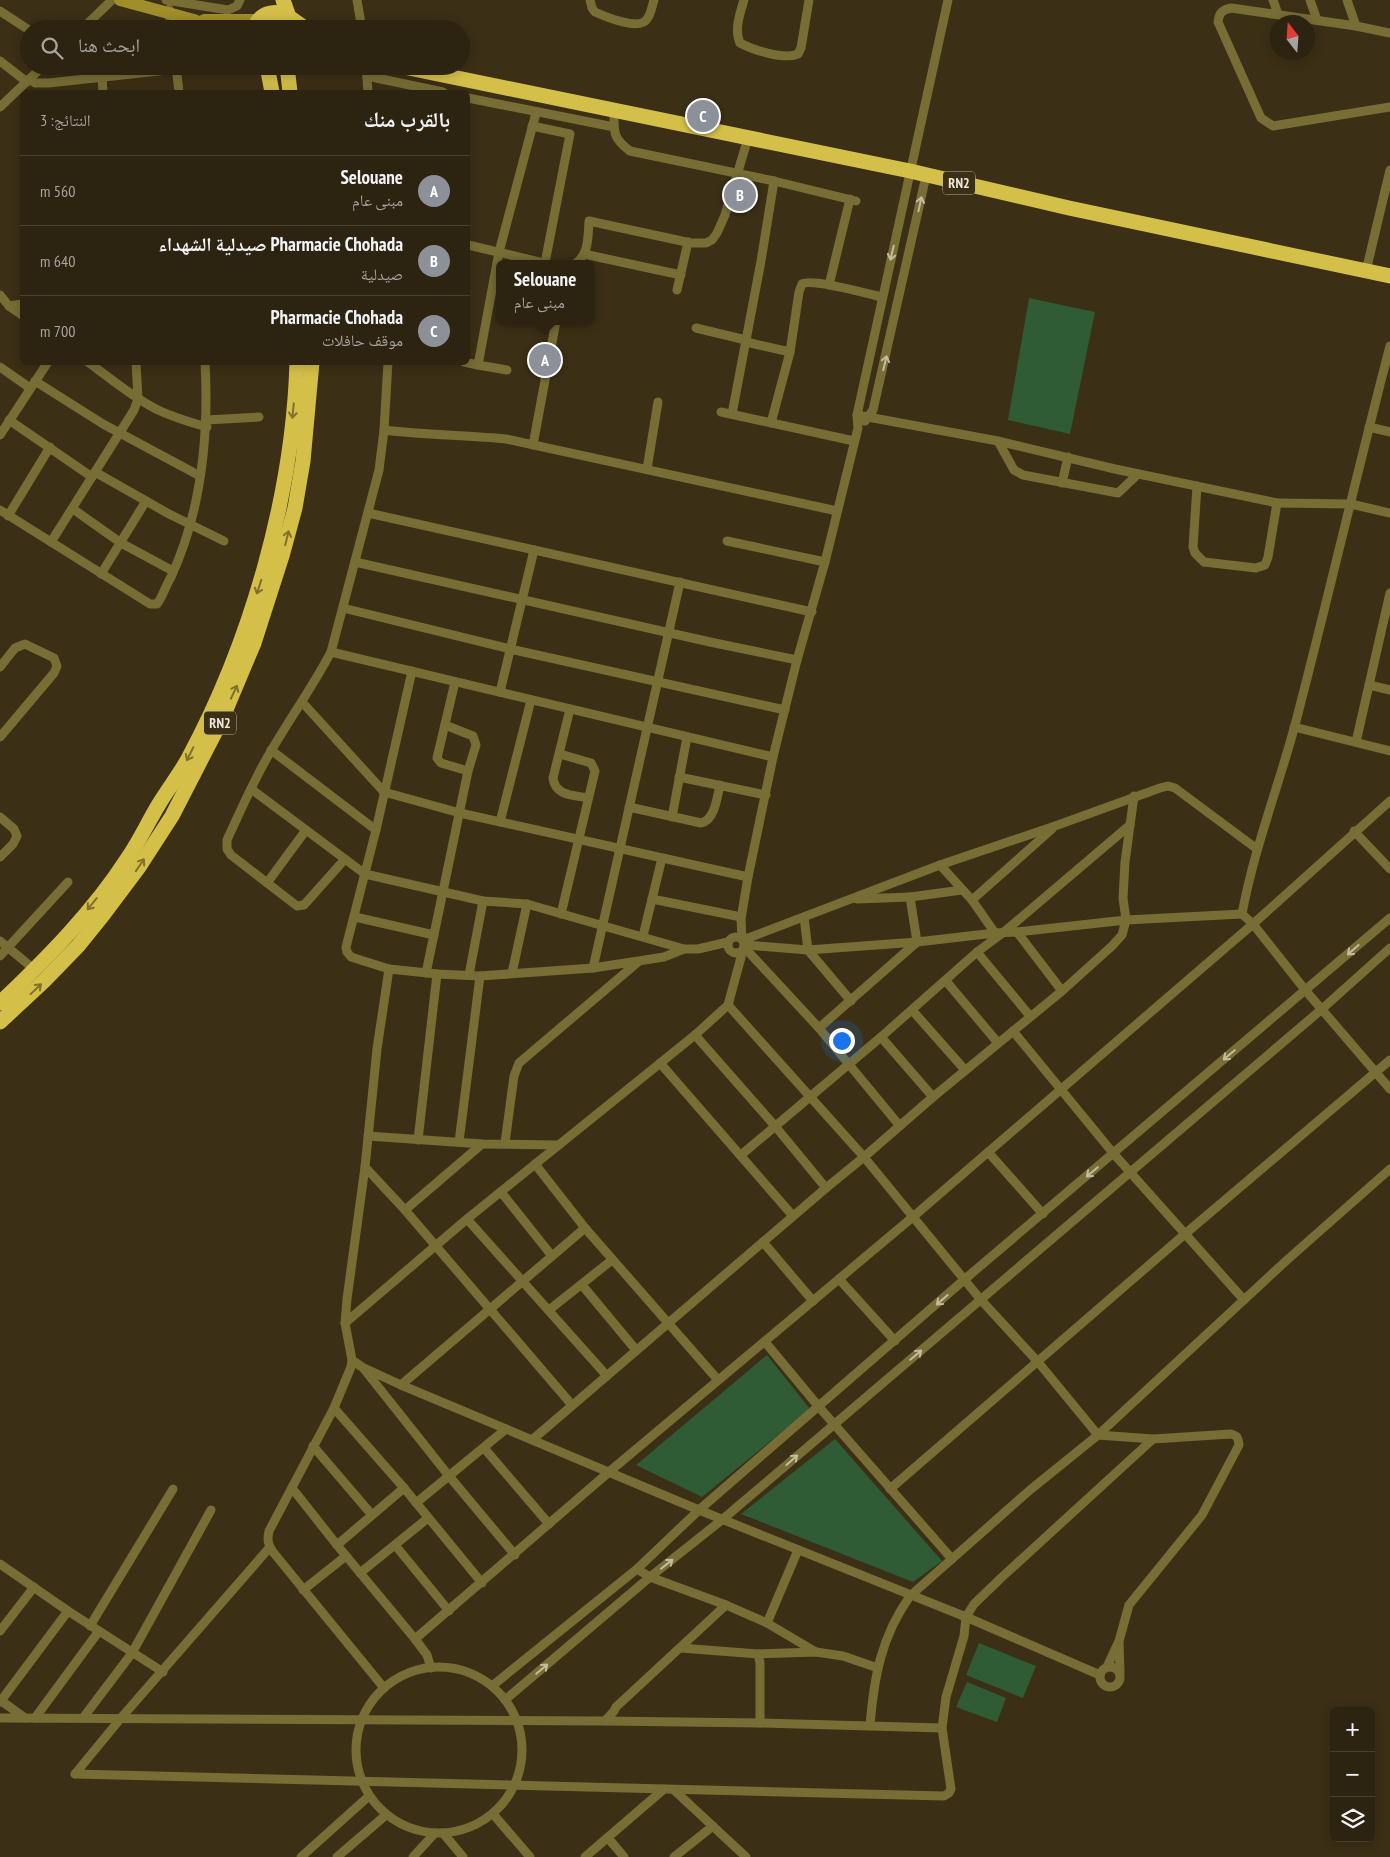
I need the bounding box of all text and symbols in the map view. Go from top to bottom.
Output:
north arrow [1270,15,1315,60]
search box [20,20,470,75]
text: ابحث هنا [78,33,140,57]
icon: search [38,34,66,62]
pin: C [687,97,719,135]
text: بالقرب منك [364,106,450,133]
text: النتائج: 3 [40,110,91,130]
text: Selouane [340,165,403,189]
road number: RN2 [943,172,975,194]
pin: B [724,176,756,214]
text: 560 m [40,181,75,201]
text: A [430,181,438,201]
text: مبنى عام [352,190,403,210]
one-way arrow [916,197,925,213]
text: Pharmacie Chohada صيدلية الشهداء [158,232,403,256]
one-way arrow [887,245,896,261]
text: 640 m [40,251,75,271]
text: B [430,251,438,271]
popup [496,260,594,325]
text: صيدلية [361,264,403,284]
text: Selouane [514,267,576,291]
text: مبنى عام [514,292,565,312]
text: Pharmacie Chohada [270,305,403,329]
text: 700 m [40,321,75,341]
text: C [430,321,438,341]
text: موقف حافلات [322,330,403,350]
pin: A [529,341,561,379]
one-way arrow [881,355,890,371]
one-way arrow [288,403,298,419]
one-way arrow [283,531,292,547]
one-way arrow [253,579,263,595]
one-way arrow [230,685,240,700]
road number: RN2 [204,711,236,734]
one-way arrow [185,746,195,761]
one-way arrow [135,858,145,872]
one-way arrow [87,898,98,911]
one-way arrow [1347,944,1360,955]
one-way arrow [29,983,42,995]
your location [829,1028,855,1054]
one-way arrow [1223,1050,1236,1061]
one-way arrow [1086,1166,1099,1177]
one-way arrow [935,1294,948,1306]
one-way arrow [909,1350,922,1361]
one-way arrow [785,1455,798,1466]
one-way arrow [660,1558,673,1569]
one-way arrow [536,1663,549,1674]
map controls [1330,1707,1375,1842]
button: + [1330,1707,1375,1752]
button: − [1330,1752,1375,1797]
button: layers [1330,1797,1375,1842]

